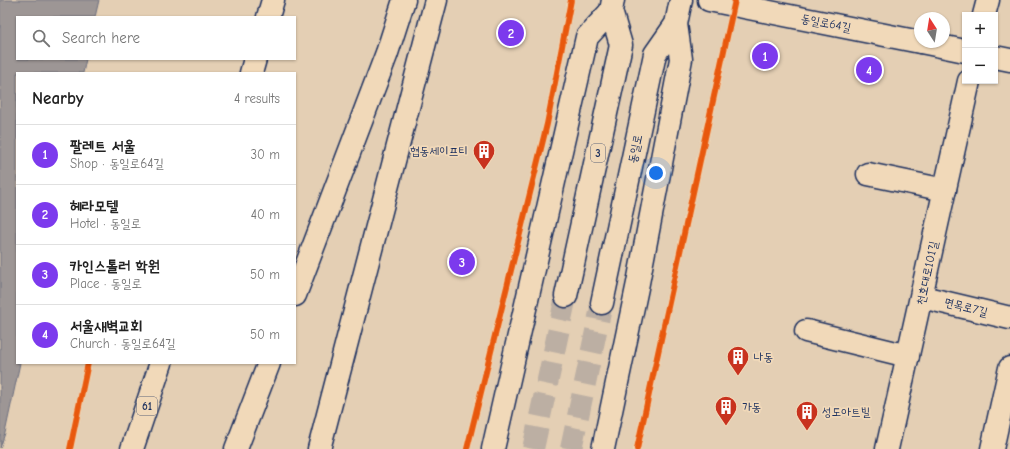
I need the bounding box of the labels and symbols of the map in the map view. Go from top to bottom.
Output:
street label: 동일로64길 [800,11,853,35]
north arrow [914,12,950,48]
pin: 2 [498,18,524,48]
pin: 1 [752,41,778,71]
pin: 4 [856,55,882,85]
street label: 동일로 [625,133,645,165]
building icon: 협동세이프티 [471,138,497,171]
place label: 협동세이프티 [410,144,468,158]
road number: 3 [591,144,605,162]
your location [646,163,666,183]
street label: 천호대로101길 [913,239,941,306]
pin: 3 [449,247,475,277]
street label: 면목로7길 [943,295,990,319]
building icon: 나동 [725,344,751,377]
place label: 나동 [754,350,773,364]
building icon: 가동 [713,394,739,427]
road number: 61 [137,397,157,415]
building icon: 성도아트빌 [794,399,820,432]
place label: 가동 [742,400,761,414]
place label: 성도아트빌 [822,405,871,419]

